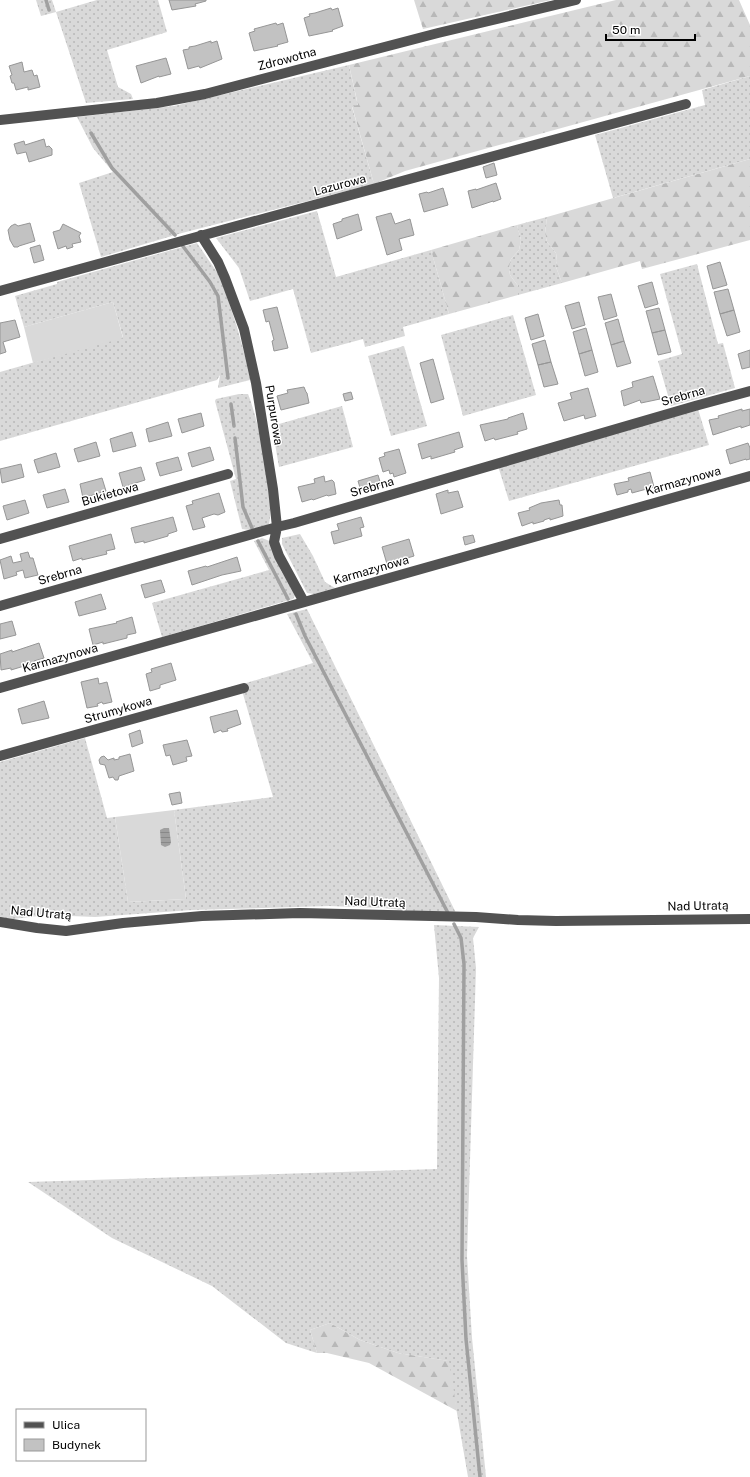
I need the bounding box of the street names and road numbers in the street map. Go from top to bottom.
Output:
street label: Zdrowotna [256,44,318,74]
street label: Lazurowa [312,171,368,199]
street label: Srebrna [660,383,706,409]
street label: Purpurowa [262,384,286,446]
street label: Karmazynowa [644,464,722,498]
street label: Srebrna [349,474,395,500]
street label: Bukietowa [80,479,140,509]
street label: Karmazynowa [332,553,410,587]
street label: Srebrna [37,562,83,588]
street label: Karmazynowa [21,641,99,675]
street label: Strumykowa [83,694,153,726]
street label: Nad Utratą [344,894,406,910]
street label: Nad Utratą [667,898,729,914]
street label: Nad Utratą [10,903,72,923]

